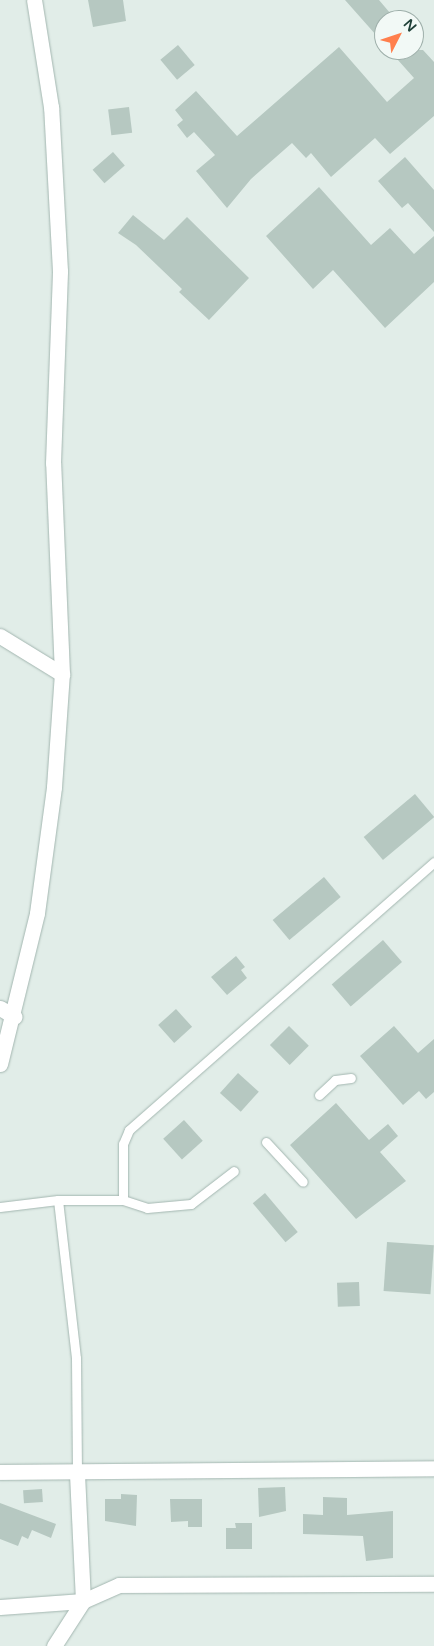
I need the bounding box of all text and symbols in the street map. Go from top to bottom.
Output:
north arrow [374,10,424,60]
text: N [400,16,420,35]

